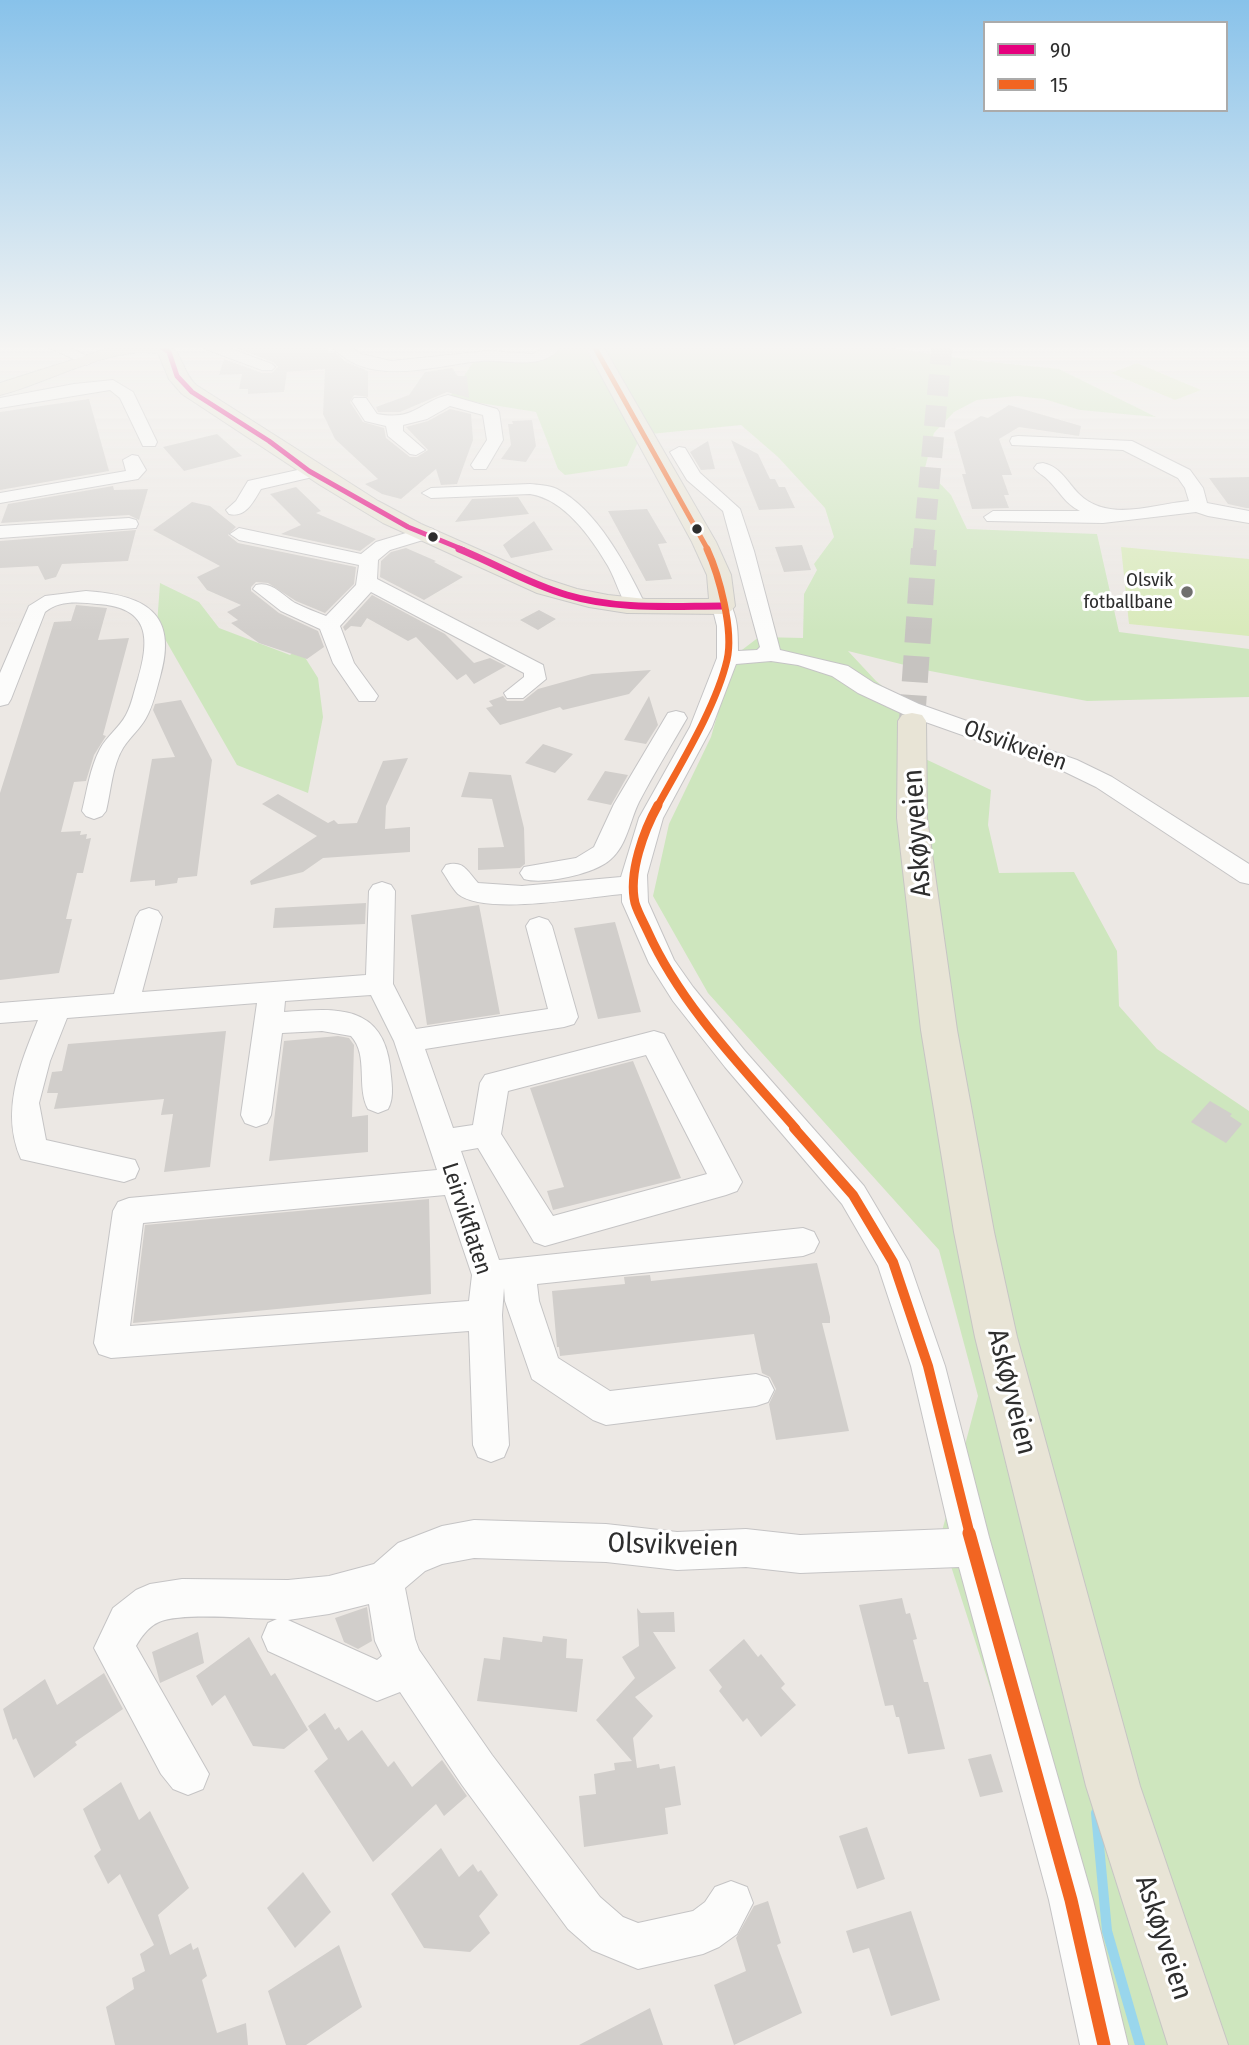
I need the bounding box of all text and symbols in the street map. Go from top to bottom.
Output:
legend [983,21,1228,112]
text: 90 [1050,37,1071,63]
text: 15 [1050,72,1068,98]
unlabelled marker [690,522,704,536]
unlabelled marker [426,530,440,544]
place label: Olsvik fotballbane [1083,570,1173,614]
marker: Olsvik fotballbane [1179,584,1195,600]
street label: Olsvikveien [960,715,1070,777]
street label: Askøyveien [897,768,939,898]
street label: Leirvikflaten [435,1160,497,1278]
street label: Askøyveien [979,1326,1043,1458]
street label: Olsvikveien [607,1527,739,1565]
street label: Askøyveien [1127,1872,1199,2004]

